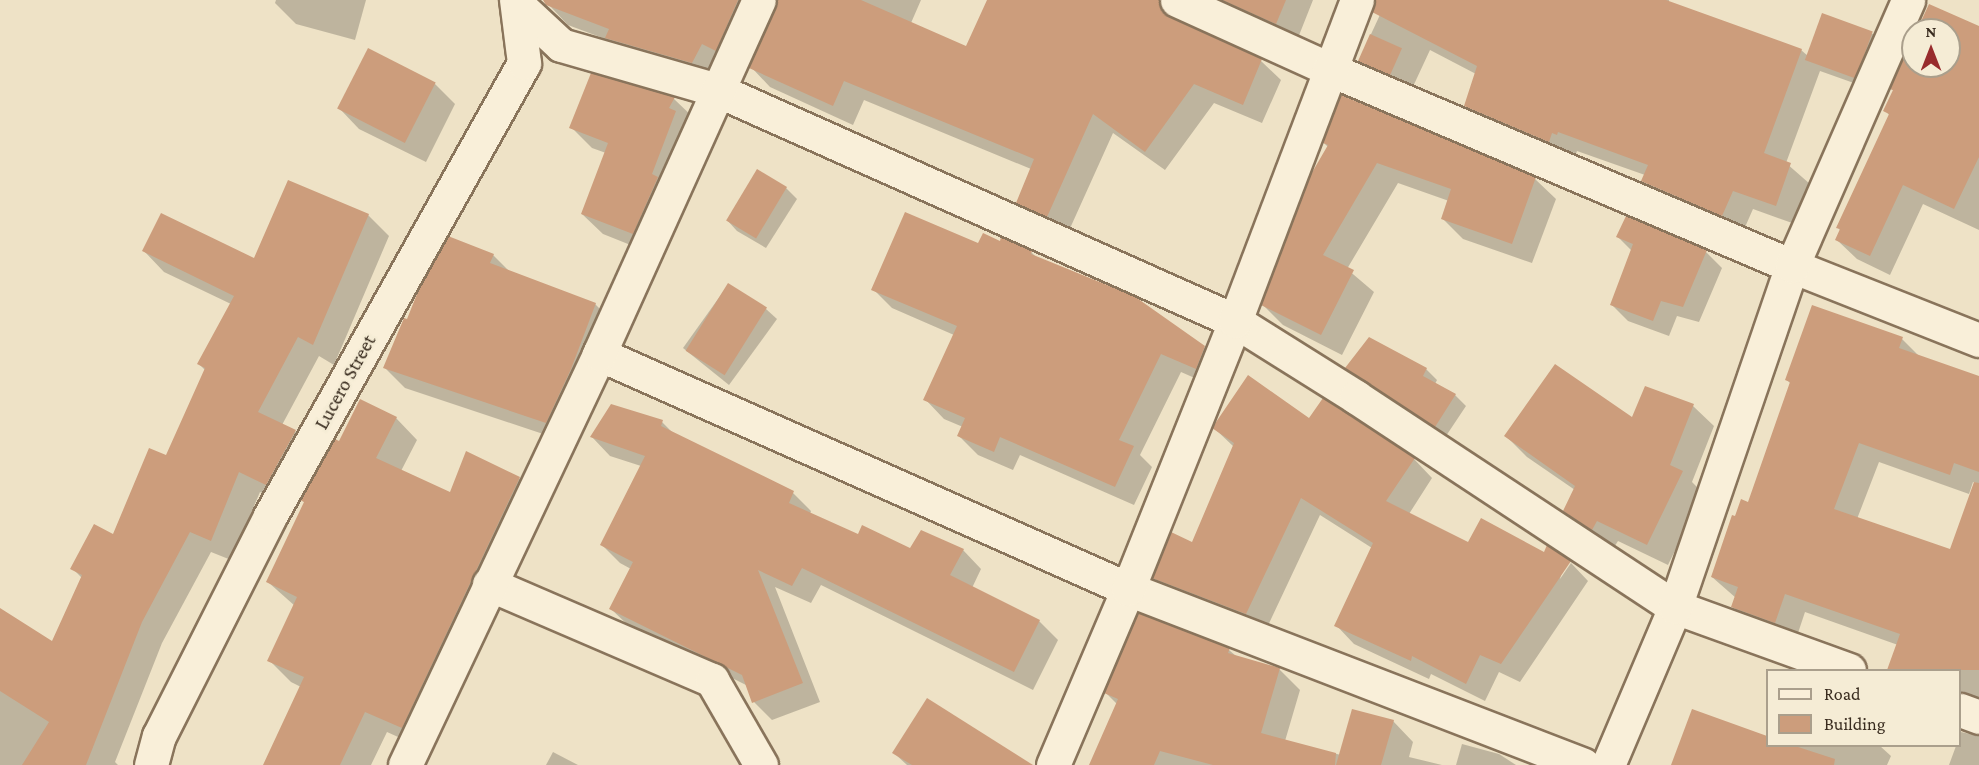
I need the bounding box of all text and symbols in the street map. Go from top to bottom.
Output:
north arrow [1901,18,1961,78]
text: N [1926,23,1936,40]
street label: Lucero Street [309,330,381,434]
legend [1766,669,1961,747]
text: Road [1824,684,1861,704]
text: Building [1824,714,1885,734]

